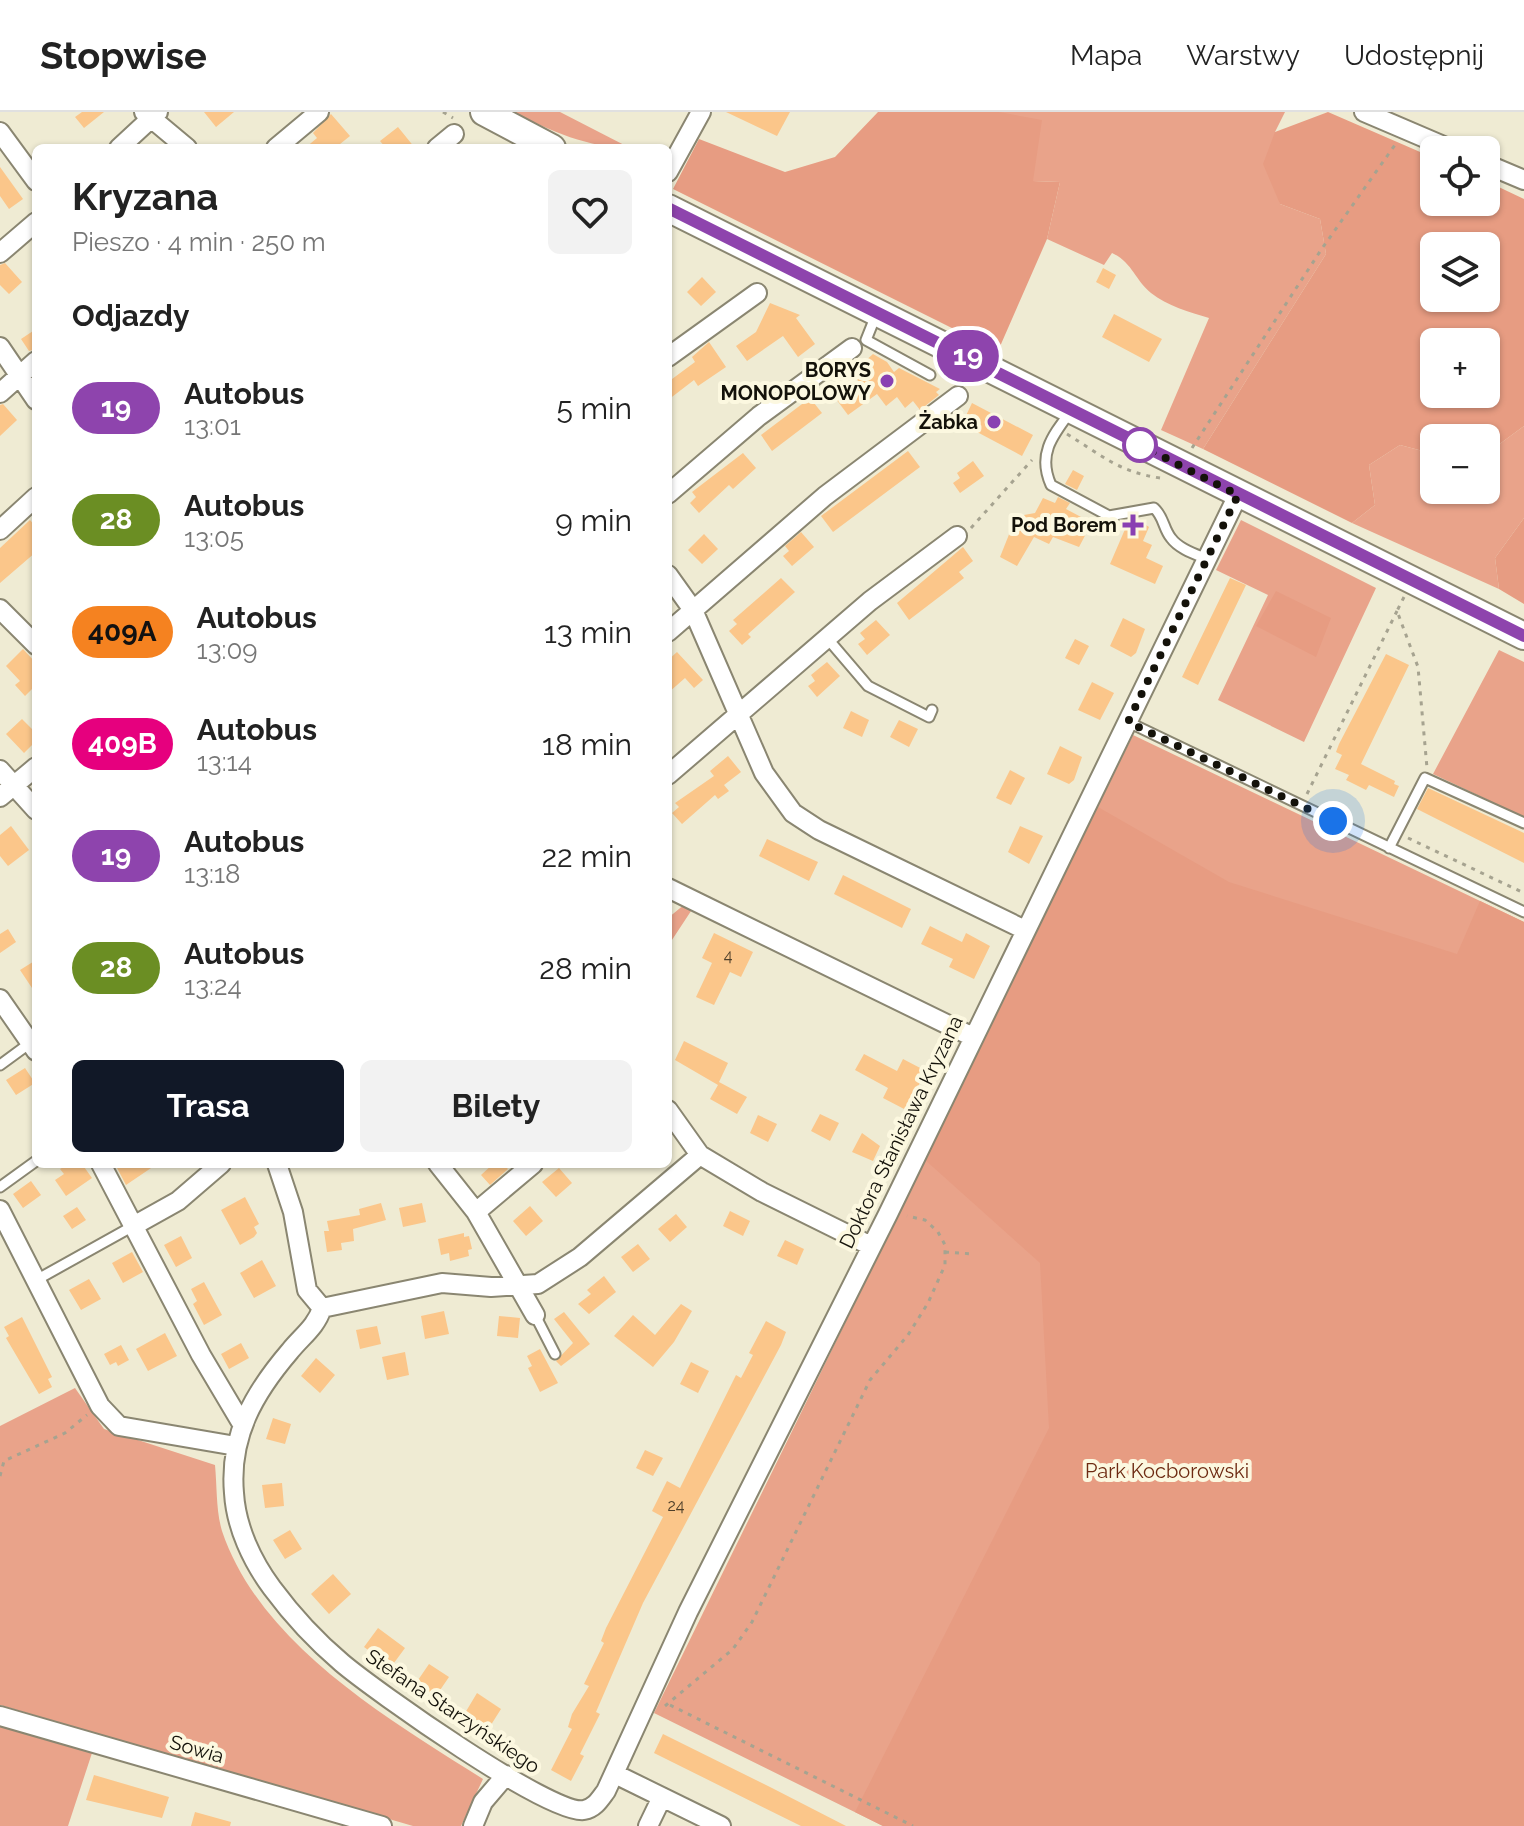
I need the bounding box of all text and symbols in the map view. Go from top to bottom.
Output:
text: Stopwise [40,33,207,78]
text: Mapa [1070,39,1142,72]
text: Warstwy [1186,39,1300,72]
text: Udostępnij [1344,39,1484,72]
map controls [1420,136,1500,504]
button: locate [1420,136,1500,216]
button: heart [548,170,632,254]
text: Kryzana [72,174,218,219]
text: Pieszo · 4 min · 250 m [72,227,326,257]
button: layers [1420,232,1500,312]
text: Odjazdy [72,298,189,333]
button: + [1420,328,1500,408]
line badge: 19 [932,330,1004,382]
text: 19 [953,339,983,372]
place label: BORYS MONOPOLOWY [720,358,872,405]
marker: BORYS MONOPOLOWY [878,372,896,390]
text: Autobus [184,376,304,411]
text: 19 [101,391,131,424]
text: 5 min [556,391,632,426]
place label: Żabka [919,410,978,434]
text: 13:01 [184,411,241,441]
marker: Żabka [985,413,1003,431]
button: − [1420,424,1500,504]
unlabelled marker [1123,428,1157,462]
text: Autobus [184,488,304,523]
text: 28 [100,503,132,536]
text: 9 min [555,503,632,538]
place label: Pod Borem [1011,513,1117,537]
marker: Pod Borem [1124,516,1142,534]
text: 13:05 [184,523,244,553]
text: Autobus [197,600,317,635]
text: 409A [88,615,157,648]
text: 13 min [544,615,632,650]
text: 13:09 [197,635,258,665]
text: Autobus [197,712,317,747]
text: 409B [88,727,157,760]
text: 18 min [542,727,632,762]
text: 13:14 [197,747,252,777]
your location [1313,801,1353,841]
text: Autobus [184,824,304,859]
text: 19 [101,839,131,872]
text: 22 min [541,839,632,874]
text: 13:18 [184,859,240,889]
text: Autobus [184,936,304,971]
house number: 4 [724,946,733,965]
text: 28 [100,951,132,984]
text: 28 min [539,951,632,986]
text: 13:24 [184,971,242,1001]
street label: Doktora Stanisława Kryzana [834,1012,968,1252]
button: Trasa [72,1060,344,1152]
button: Bilety [360,1060,632,1152]
park label: Park Kocborowski [1085,1459,1249,1483]
house number: 24 [667,1496,685,1515]
street label: Stefana Starzyńskiego [361,1644,545,1778]
street label: Sowia [167,1730,227,1768]

